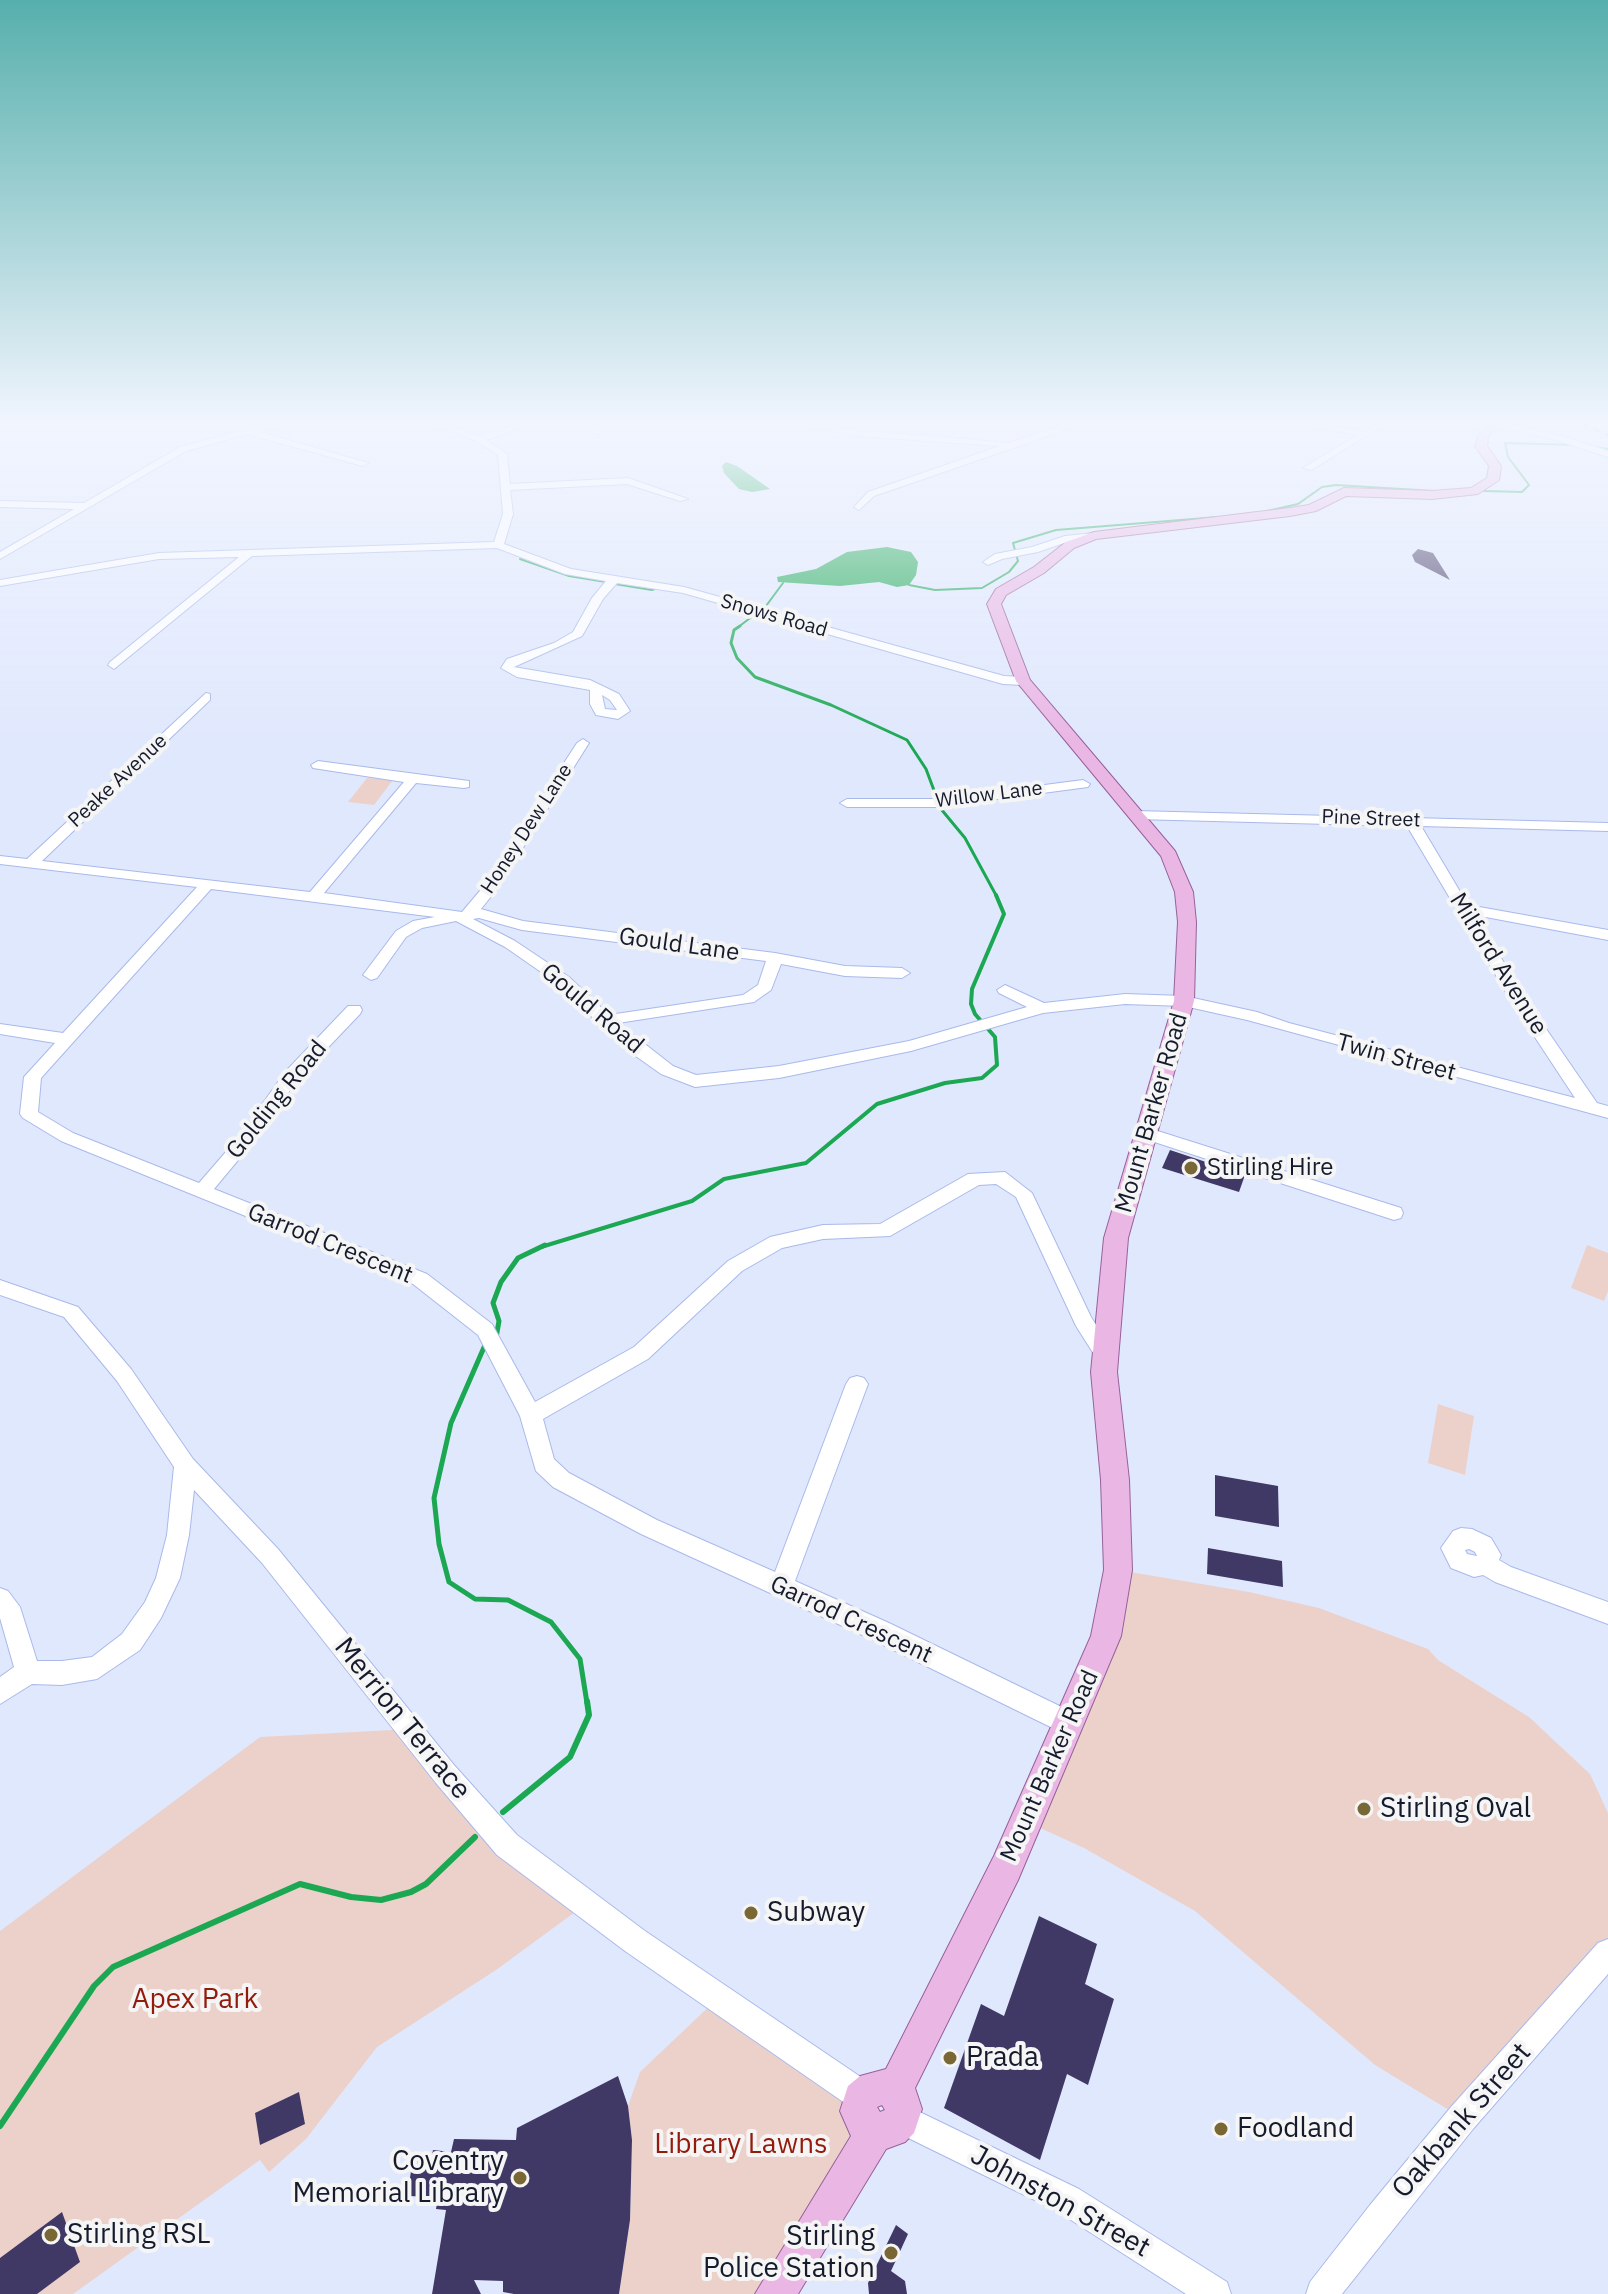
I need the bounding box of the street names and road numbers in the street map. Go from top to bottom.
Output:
street label: Snows Road [718,589,830,643]
street label: Peake Avenue [64,729,172,833]
street label: Honey Dew Lane [476,760,578,898]
street label: Willow Lane [934,777,1044,813]
street label: Pine Street [1321,805,1421,833]
street label: Milford Avenue [1443,888,1553,1040]
street label: Gould Lane [617,922,741,968]
street label: Gould Road [535,958,649,1060]
street label: Mount Barker Road [1110,1010,1194,1216]
street label: Twin Street [1333,1028,1459,1088]
street label: Golding Road [221,1035,333,1165]
street label: Garrod Crescent [243,1198,417,1290]
street label: Garrod Crescent [765,1570,937,1670]
street label: Merrion Terrace [327,1631,477,1807]
street label: Mount Barker Road [995,1666,1105,1866]
street label: Oakbank Street [1385,2036,1539,2206]
street label: Johnston Street [964,2139,1156,2265]

